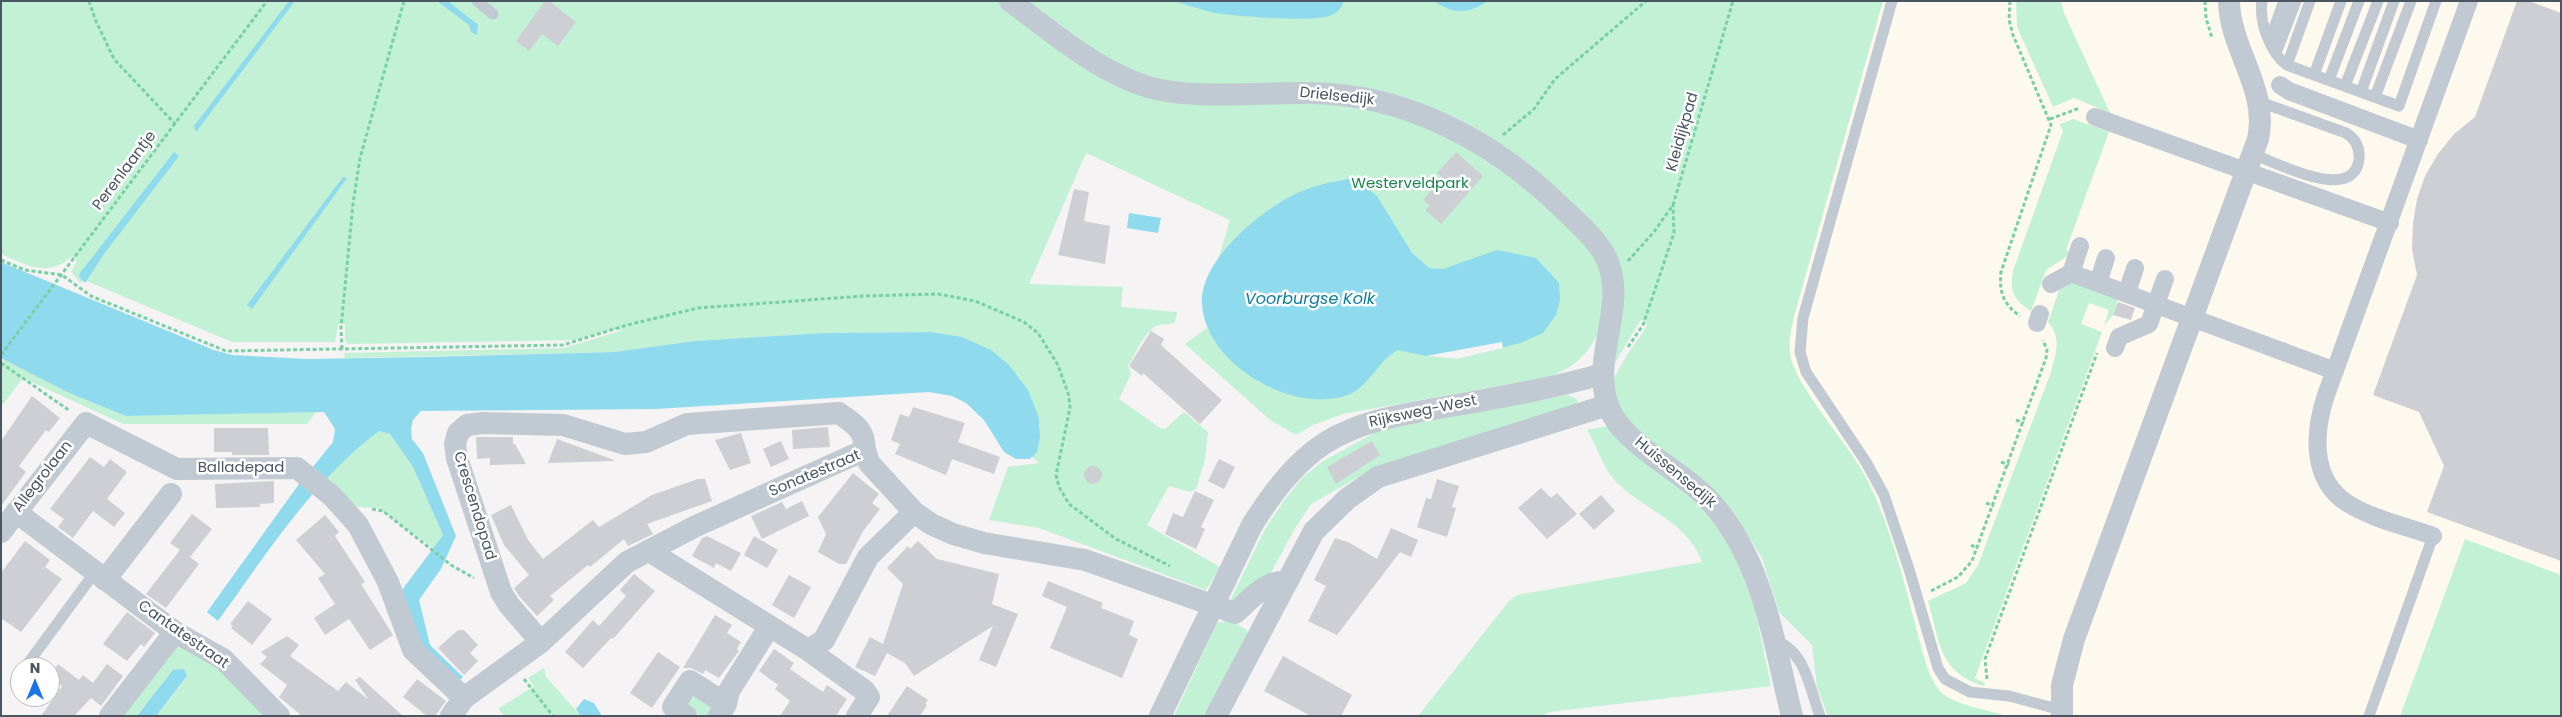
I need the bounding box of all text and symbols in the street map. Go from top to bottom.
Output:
street label: Drielsedijk [1299,84,1375,110]
street label: Kleidijkpad [1663,90,1703,174]
street label: Perenlaantje [89,128,161,214]
park label: Westerveldpark [1351,175,1469,193]
water label: Voorburgse Kolk [1245,290,1375,310]
street label: Rijksweg-West [1368,392,1478,432]
street label: Huissensedijk [1631,434,1719,512]
street label: Allegrolaan [10,438,76,516]
street label: Sonatestraat [767,447,863,501]
street label: Crescendopad [449,450,499,562]
street label: Balladepad [198,459,284,477]
street label: Cantatestraat [134,597,232,673]
north arrow [10,657,60,707]
text: N [30,658,40,678]

